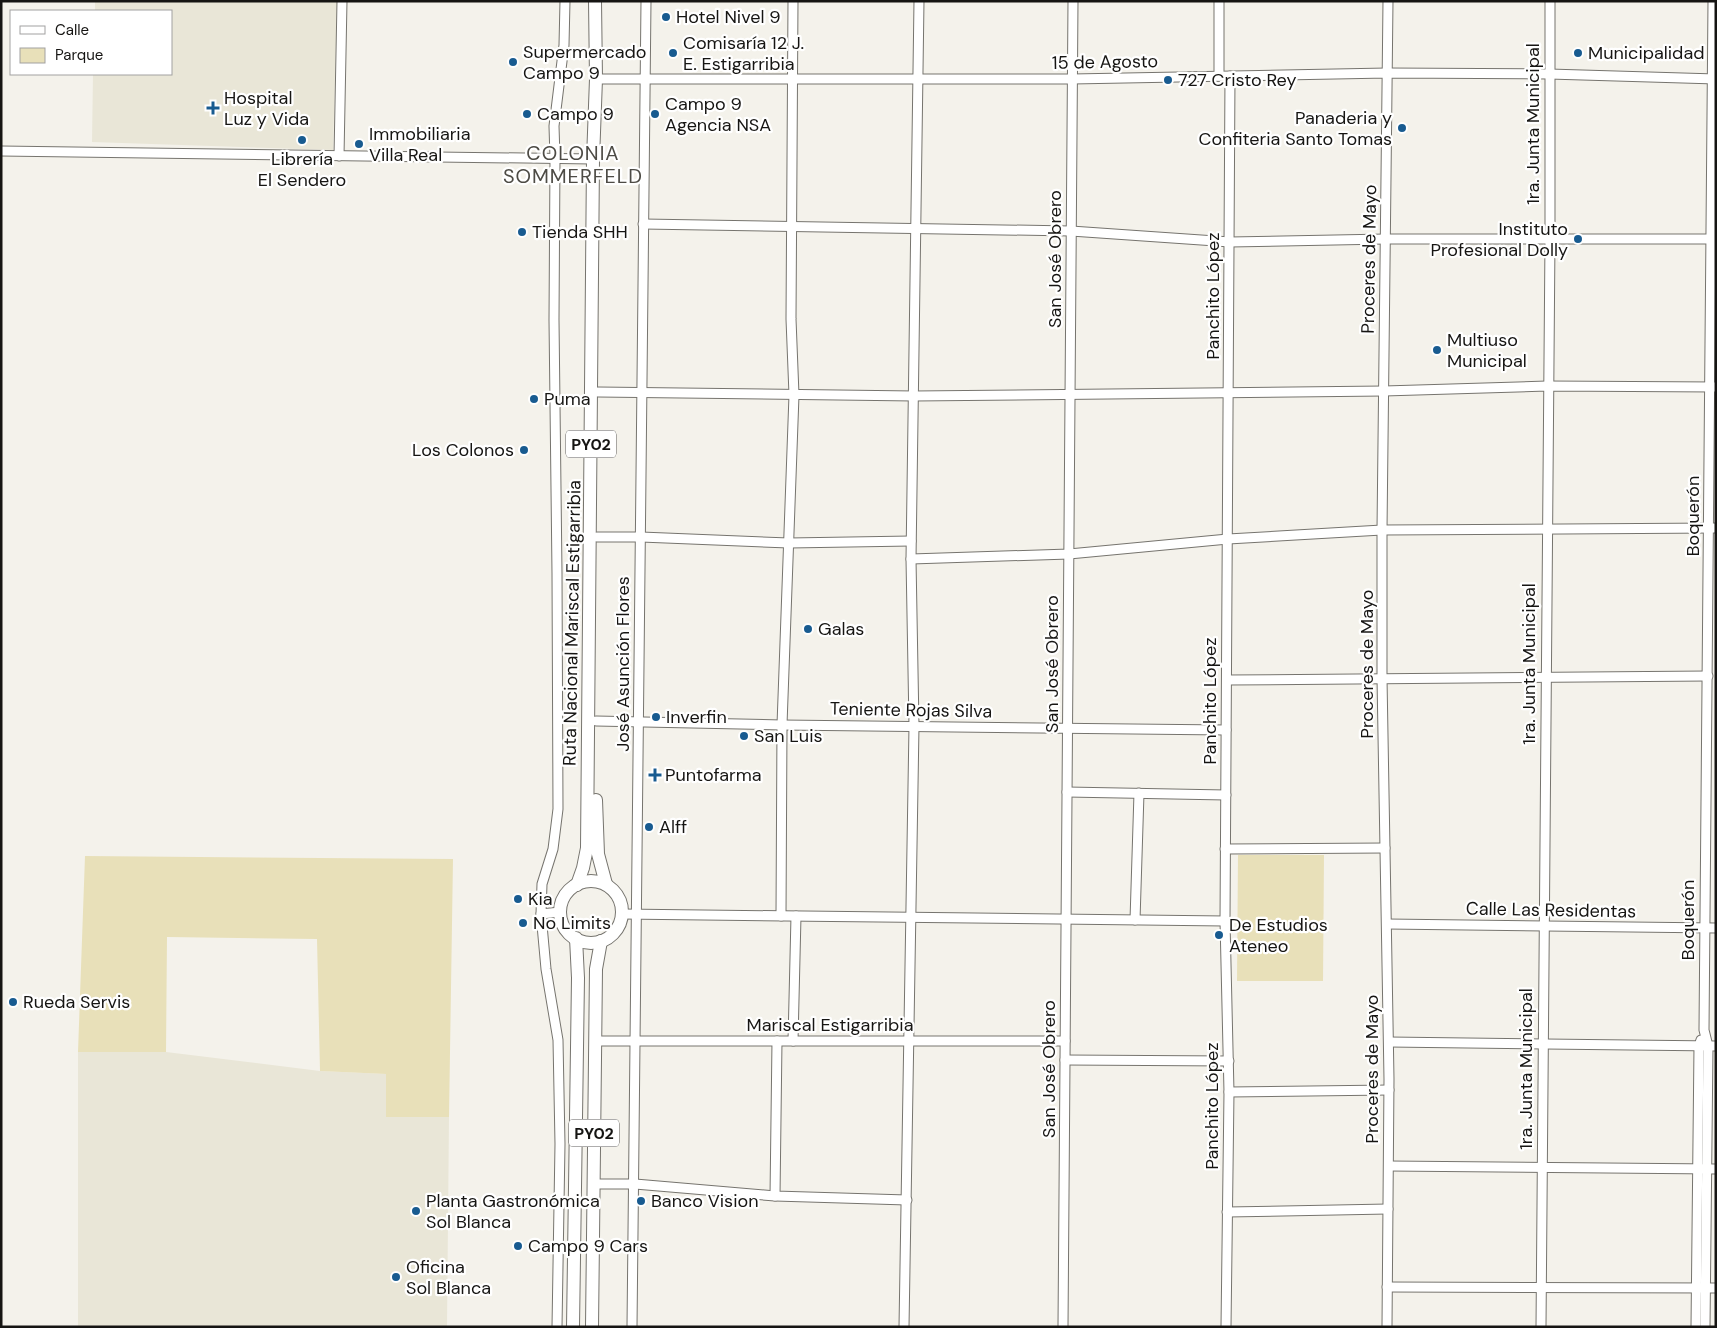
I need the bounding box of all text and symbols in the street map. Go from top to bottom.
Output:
place label: Hotel Nivel 9 [676,5,781,29]
legend [10,10,172,75]
marker: Hotel Nivel 9 [660,11,672,23]
text: Calle [55,20,89,40]
place label: Comisaría 12 J. E. Estigarribia [683,31,804,76]
place label: Supermercado Campo 9 [523,40,647,85]
place label: Municipalidad [1588,41,1704,65]
street label: 1ra. Junta Municipal [1521,43,1545,205]
text: Parque [55,45,103,65]
marker: Comisaría 12 J. E. Estigarribia [667,47,679,59]
marker: Municipalidad [1572,47,1584,59]
street label: 15 de Agosto [1052,49,1158,75]
marker: Supermercado Campo 9 [507,56,519,68]
place label: 727 Cristo Rey [1178,68,1296,92]
marker: 727 Cristo Rey [1162,74,1174,86]
place label: Hospital Luz y Vida [224,86,309,131]
place label: Campo 9 Agencia NSA [665,92,771,137]
marker: Hospital Luz y Vida [206,101,220,115]
place label: Campo 9 [537,102,614,126]
place label: Panaderia y Confiteria Santo Tomas [1199,106,1392,151]
marker: Campo 9 [521,108,533,120]
marker: Campo 9 Agencia NSA [649,108,661,120]
place label: Immobiliaria Villa Real [369,122,470,167]
marker: Panaderia y Confiteria Santo Tomas [1396,122,1408,134]
marker: Librería El Sendero [296,134,308,146]
marker: Immobiliaria Villa Real [353,138,365,150]
district label: COLONIA SOMMERFELD [503,140,643,189]
place label: Librería El Sendero [258,147,346,192]
street label: Proceres de Mayo [1356,184,1382,334]
street label: San José Obrero [1043,190,1067,328]
place label: Instituto Profesional Dolly [1431,217,1568,262]
place label: Tienda SHH [532,220,628,244]
marker: Tienda SHH [516,226,528,238]
street label: Panchito López [1201,233,1225,359]
marker: Instituto Profesional Dolly [1572,233,1584,245]
place label: Multiuso Municipal [1447,328,1527,373]
marker: Multiuso Municipal [1431,344,1443,356]
place label: Puma [544,387,591,411]
marker: Puma [528,393,540,405]
road number: PY02 [566,430,616,458]
place label: Los Colonos [412,438,514,462]
marker: Los Colonos [518,444,530,456]
street label: Boquerón [1681,476,1705,556]
street label: Ruta Nacional Mariscal Estigarribia [558,480,586,766]
street label: José Asunción Flores [611,576,635,752]
street label: 1ra. Junta Municipal [1517,583,1541,745]
street label: Proceres de Mayo [1355,589,1379,739]
street label: San José Obrero [1040,595,1064,733]
place label: Galas [818,617,864,641]
marker: Galas [802,623,814,635]
street label: Panchito López [1198,638,1222,764]
street label: Teniente Rojas Silva [830,697,992,723]
place label: Inverfin [666,705,727,729]
marker: Inverfin [650,711,662,723]
place label: San Luis [754,724,823,748]
marker: San Luis [738,730,750,742]
place label: Puntofarma [665,763,762,787]
marker: Puntofarma [649,769,661,781]
place label: Alff [659,815,687,839]
marker: Alff [643,821,655,833]
street label: Boquerón [1676,880,1700,960]
place label: Kia [528,887,553,911]
marker: Kia [512,893,524,905]
street label: Calle Las Residentas [1466,897,1636,923]
place label: No Limits [533,911,611,935]
place label: De Estudios Ateneo [1229,913,1328,958]
marker: No Limits [517,917,529,929]
marker: De Estudios Ateneo [1213,929,1225,941]
street label: 1ra. Junta Municipal [1514,988,1538,1150]
place label: Rueda Servis [23,990,130,1014]
street label: Proceres de Mayo [1360,994,1384,1144]
marker: Rueda Servis [7,996,19,1008]
street label: San José Obrero [1037,1000,1061,1138]
street label: Mariscal Estigarribia [747,1013,913,1037]
street label: Panchito López [1200,1043,1224,1169]
road number: PY02 [569,1120,619,1146]
place label: Planta Gastronómica Sol Blanca [426,1189,600,1234]
place label: Banco Vision [651,1189,758,1213]
marker: Banco Vision [635,1195,647,1207]
marker: Planta Gastronómica Sol Blanca [410,1205,422,1217]
place label: Campo 9 Cars [528,1234,648,1258]
marker: Campo 9 Cars [512,1240,524,1252]
place label: Oficina Sol Blanca [406,1255,491,1300]
marker: Oficina Sol Blanca [390,1271,402,1283]

